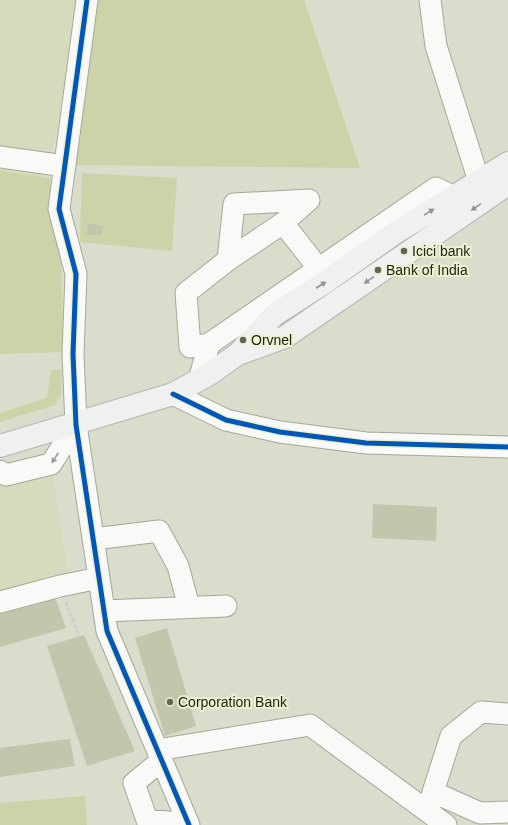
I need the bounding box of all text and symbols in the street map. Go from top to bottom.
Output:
one-way arrow [471,203,481,211]
one-way arrow [424,208,434,216]
place label: Icici bank [412,243,471,259]
marker: Icici bank [399,246,409,256]
place label: Bank of India [386,262,468,278]
marker: Bank of India [373,265,383,275]
one-way arrow [364,276,374,284]
one-way arrow [316,281,326,289]
place label: Orvnel [251,332,292,348]
marker: Orvnel [238,335,248,345]
one-way arrow [51,452,59,463]
place label: Corporation Bank [178,694,288,710]
marker: Corporation Bank [165,697,175,707]

